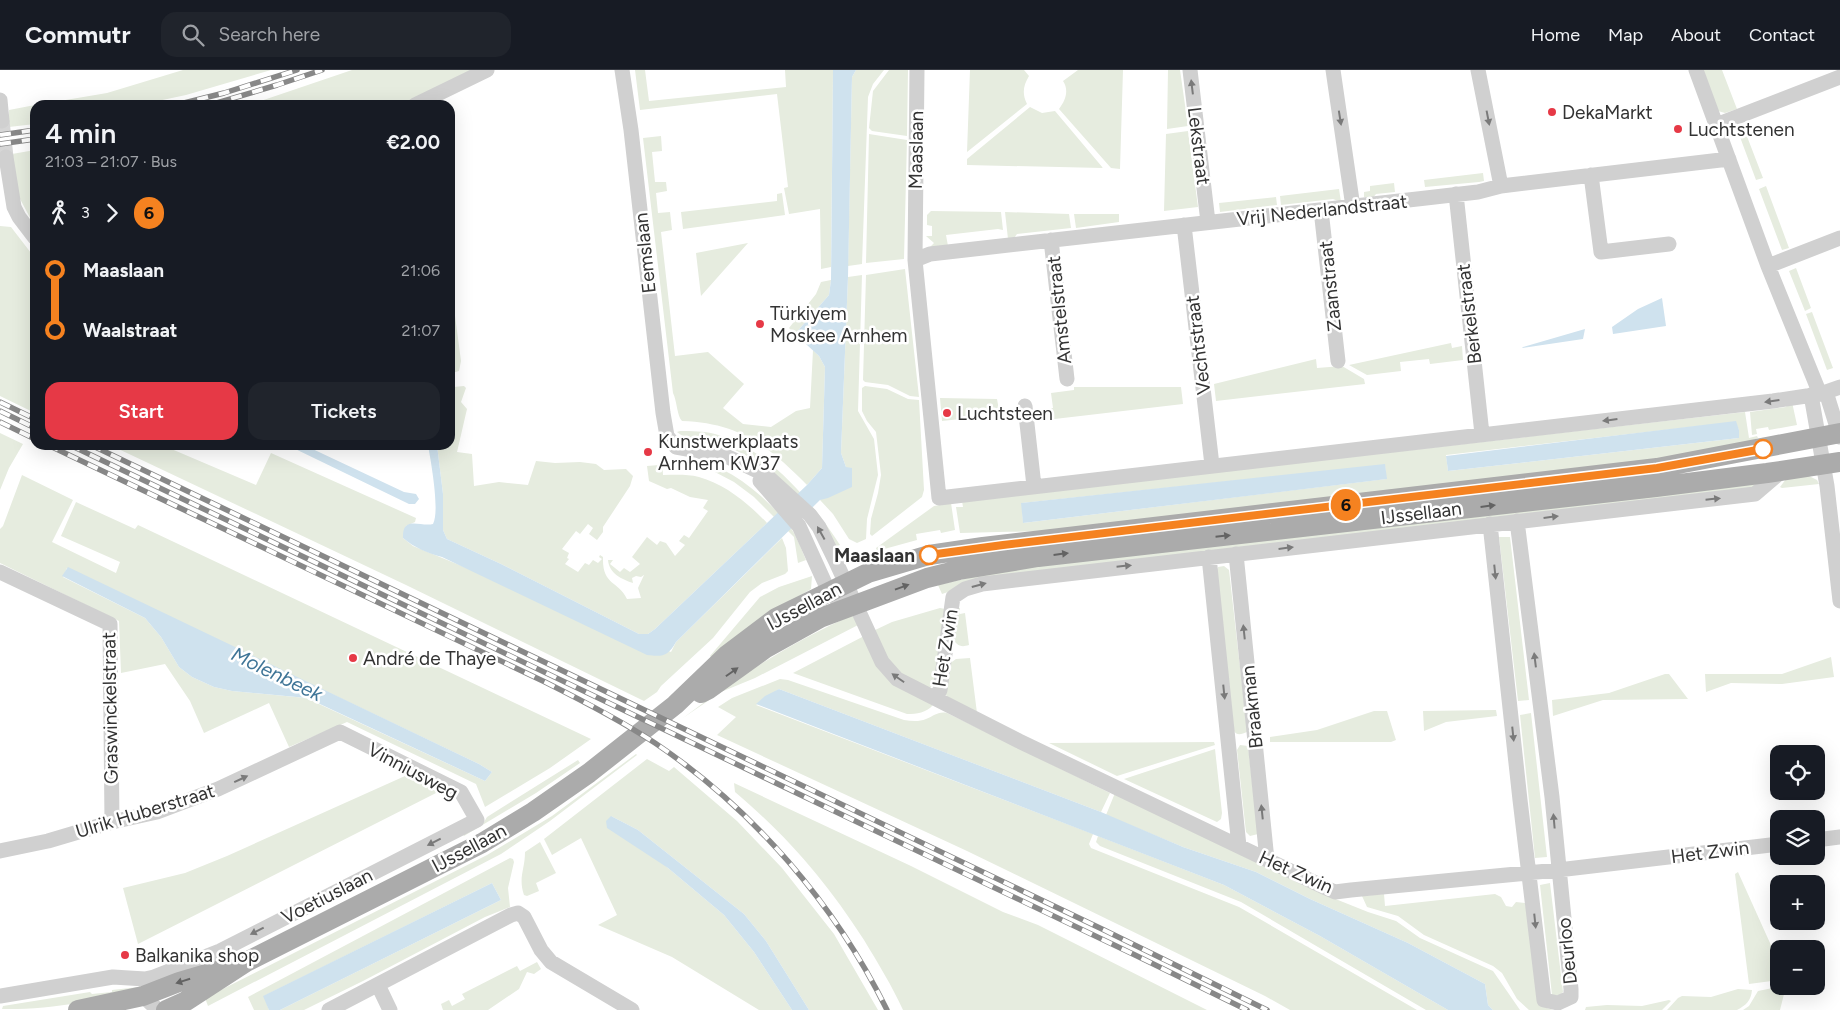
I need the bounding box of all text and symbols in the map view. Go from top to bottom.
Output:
search box [161,12,511,57]
text: Commutr [25,20,131,49]
icon: search [179,21,207,49]
text: Search here [219,23,320,46]
text: Home [1531,24,1580,46]
text: Map [1608,24,1643,46]
text: About [1671,24,1721,46]
text: Contact [1749,24,1815,46]
one-way arrow [1188,79,1196,95]
place label: DekaMarkt [1562,101,1653,124]
street label: Lekstraat [1183,106,1215,186]
marker: DekaMarkt [1546,106,1558,118]
one-way arrow [1484,110,1492,126]
street label: Maaslaan [904,111,928,189]
one-way arrow [1336,111,1344,127]
text: 4 min [45,116,116,150]
place label: Luchtstenen [1688,118,1795,141]
marker: Luchtstenen [1672,123,1684,135]
text: €2.00 [386,131,440,154]
text: 21:03 – 21:07 · Bus [45,152,177,171]
street label: Vrij Nederlandstraat [1236,190,1408,230]
icon: walk [45,199,73,227]
icon: forward [98,199,126,227]
text: 6 [144,202,154,224]
text: 3 [81,203,90,222]
street label: Eemslaan [629,212,661,294]
street label: Zaanstraat [1314,239,1346,333]
street label: Amstelstraat [1042,255,1076,365]
text: Maaslaan [83,259,164,282]
text: 21:06 [401,261,440,280]
street label: Berkelstraat [1451,262,1487,366]
street label: Vechtstraat [1180,294,1216,396]
place label: Türkiyem Moskee Arnhem [770,302,907,347]
marker: Türkiyem Moskee Arnhem [754,318,766,330]
text: Waalstraat [83,319,177,342]
text: 21:07 [402,321,440,340]
button: Start [45,382,238,440]
button: Tickets [248,382,440,440]
one-way arrow [1763,398,1779,406]
place label: Luchtsteen [957,402,1053,425]
marker: Luchtsteen [941,407,953,419]
one-way arrow [1602,416,1618,424]
place label: Kunstwerkplaats Arnhem KW37 [658,430,798,475]
unlabelled marker [1753,439,1773,459]
marker: Kunstwerkplaats Arnhem KW37 [642,446,654,458]
line badge: 6 [1330,489,1362,521]
text: 6 [1341,494,1351,516]
one-way arrow [1705,495,1721,503]
street label: IJssellaan [1379,497,1463,529]
one-way arrow [1481,502,1497,510]
one-way arrow [1544,513,1560,521]
one-way arrow [817,526,825,540]
one-way arrow [1215,532,1231,540]
place label: Maaslaan [834,544,915,567]
one-way arrow [1278,544,1294,552]
marker: Maaslaan [919,545,939,565]
one-way arrow [1053,550,1069,558]
one-way arrow [1116,562,1132,570]
one-way arrow [1491,565,1499,581]
street label: IJssellaan [763,577,845,635]
one-way arrow [971,581,986,589]
one-way arrow [895,583,910,590]
street label: Het Zwin [927,607,963,689]
one-way arrow [1240,624,1248,640]
street label: Graswinckelstraat [97,632,123,784]
water label: Molenbeek [228,642,328,707]
place label: André de Thaye [363,647,496,670]
marker: André de Thaye [347,652,359,664]
one-way arrow [1531,652,1539,668]
street label: Braakman [1236,664,1268,750]
one-way arrow [725,667,738,677]
one-way arrow [891,673,905,683]
one-way arrow [1220,684,1228,700]
one-way arrow [1509,726,1517,742]
street label: Vinniusweg [364,738,462,804]
map controls [1770,745,1825,995]
button: locate [1770,745,1825,800]
one-way arrow [234,774,248,782]
street label: Ulrik Huberstraat [73,779,217,843]
one-way arrow [1258,803,1266,819]
button: layers [1770,810,1825,865]
one-way arrow [1550,813,1558,829]
street label: IJssellaan [428,819,510,877]
street label: Het Zwin [1670,836,1750,868]
one-way arrow [426,838,441,846]
street label: Het Zwin [1255,846,1337,898]
street label: Voetiuslaan [278,863,376,929]
button: + [1770,875,1825,930]
one-way arrow [1531,914,1539,930]
street label: Deurloo [1552,917,1582,985]
one-way arrow [250,927,265,935]
button: − [1770,940,1825,995]
place label: Balkanika shop [135,944,259,967]
marker: Balkanika shop [119,949,131,961]
one-way arrow [175,978,190,985]

